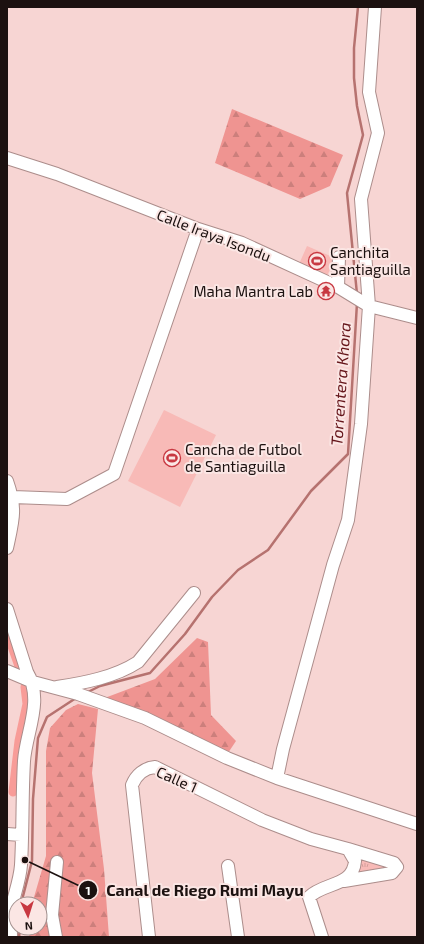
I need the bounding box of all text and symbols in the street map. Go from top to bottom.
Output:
street label: Calle Iraya Isondu [154,205,274,265]
place label: Canchita Santiaguilla [330,243,411,278]
sports icon: Canchita Santiaguilla [307,251,327,271]
temple icon: Maha Mantra Lab [316,281,336,301]
place label: Maha Mantra Lab [193,282,313,300]
water label: Torrentera Khora [326,322,354,446]
place label: Cancha de Futbol de Santiaguilla [185,440,302,475]
sports icon: Cancha de Futbol de Santiaguilla [162,448,182,468]
street label: Calle 1 [154,762,200,796]
callout: Canal de Riego Rumi Mayu [78,876,312,904]
text: Canal de Riego Rumi Mayu [106,880,304,900]
text: 1 [85,883,91,897]
north arrow [8,896,48,936]
text: N [24,920,33,933]

